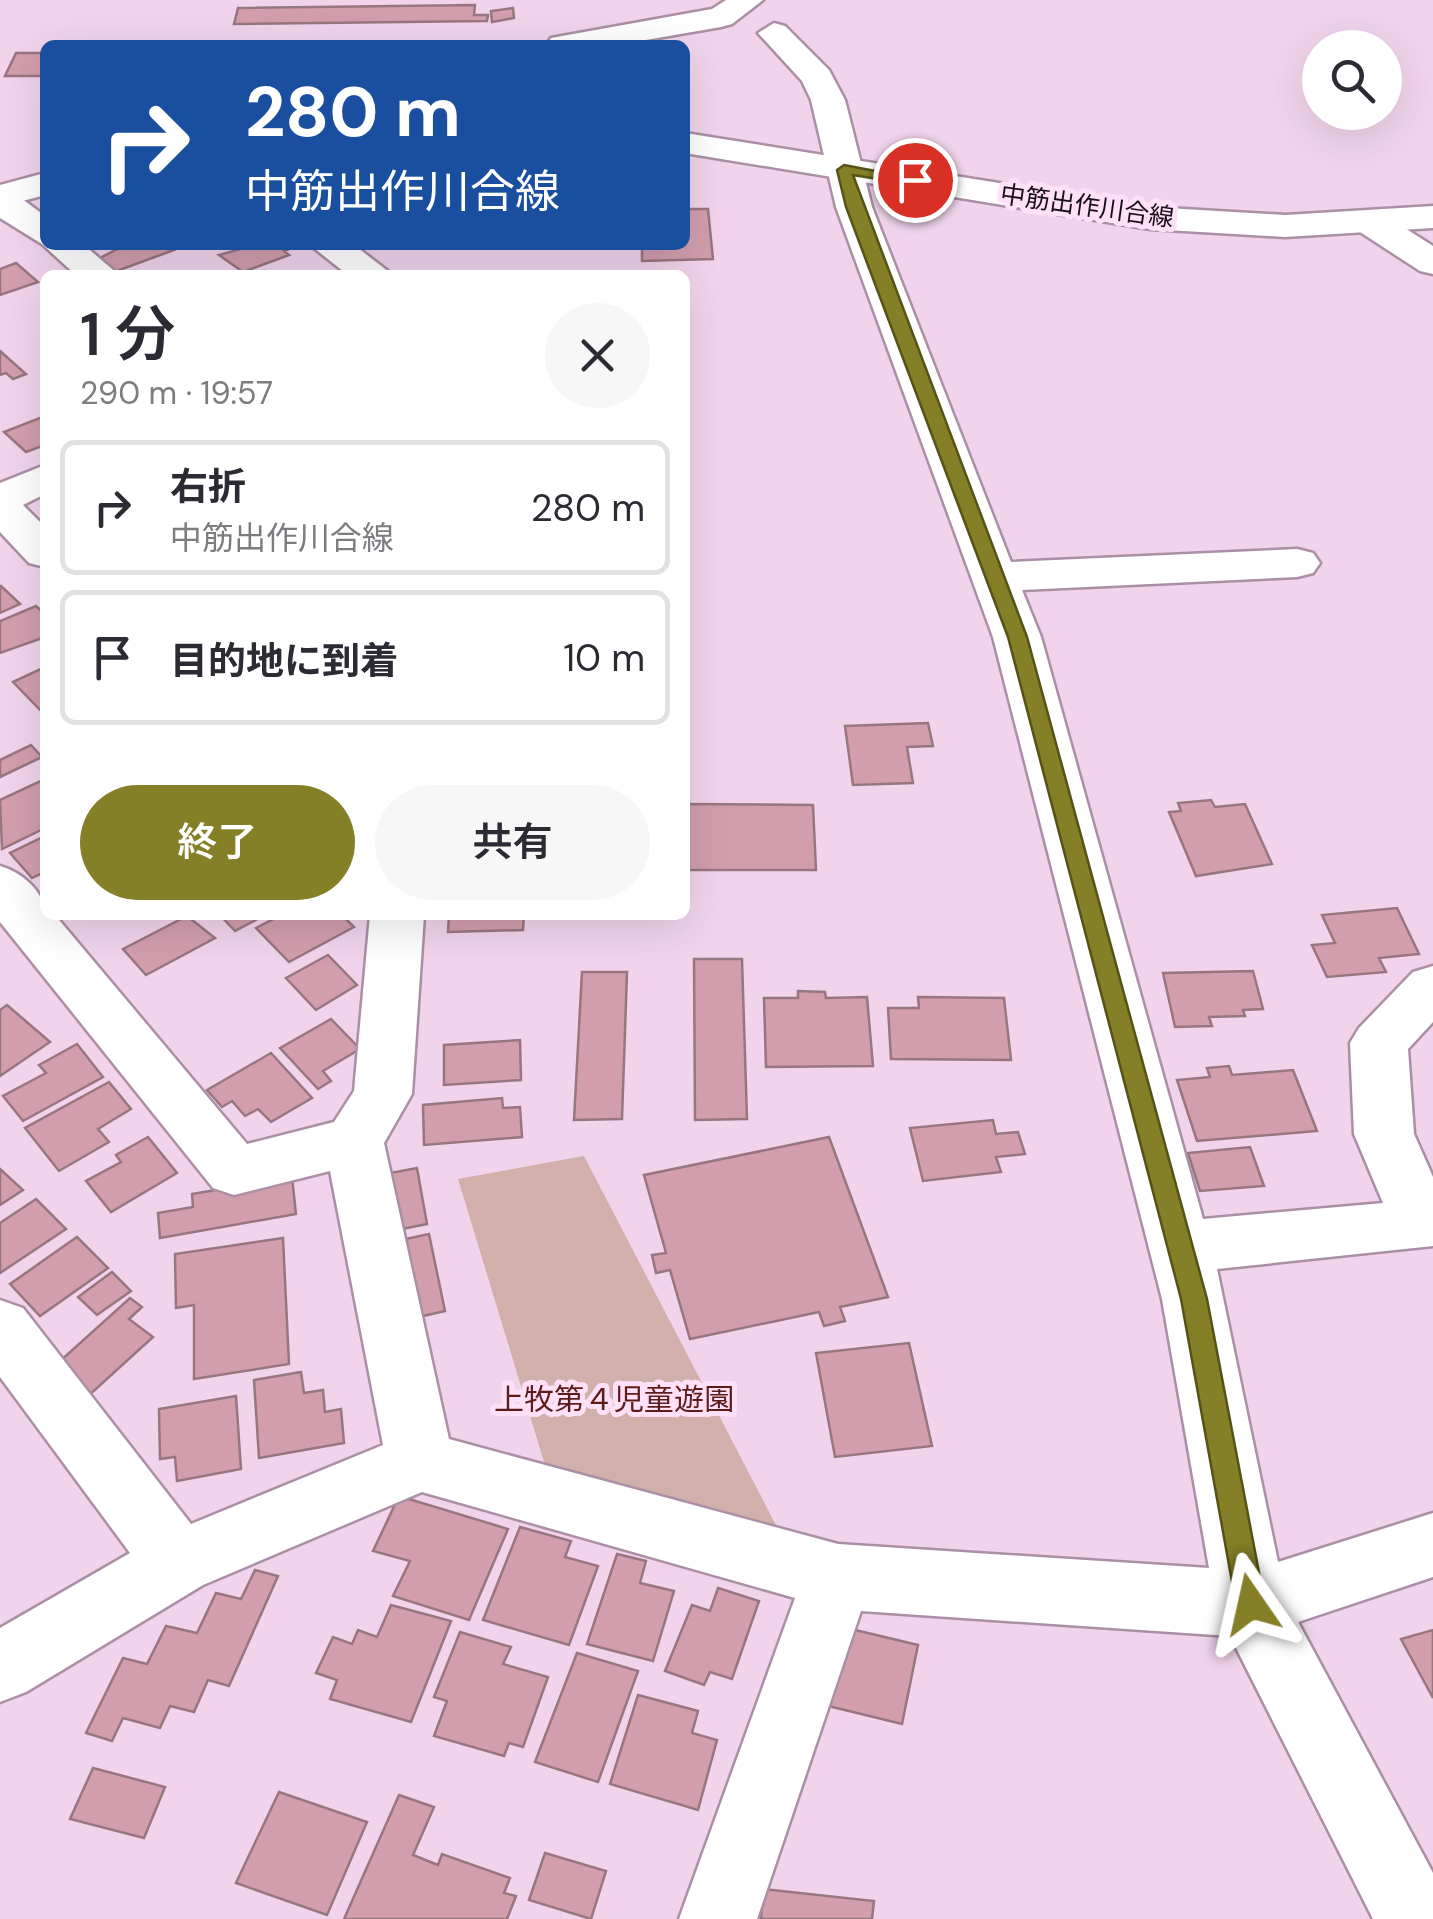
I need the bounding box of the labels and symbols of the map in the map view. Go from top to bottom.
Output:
pin [873,138,958,223]
street label: 中筋出作川合線 [998,177,1176,235]
park label: 上牧第４児童遊園 [494,1380,734,1419]
position arrow [1199,1552,1303,1656]

